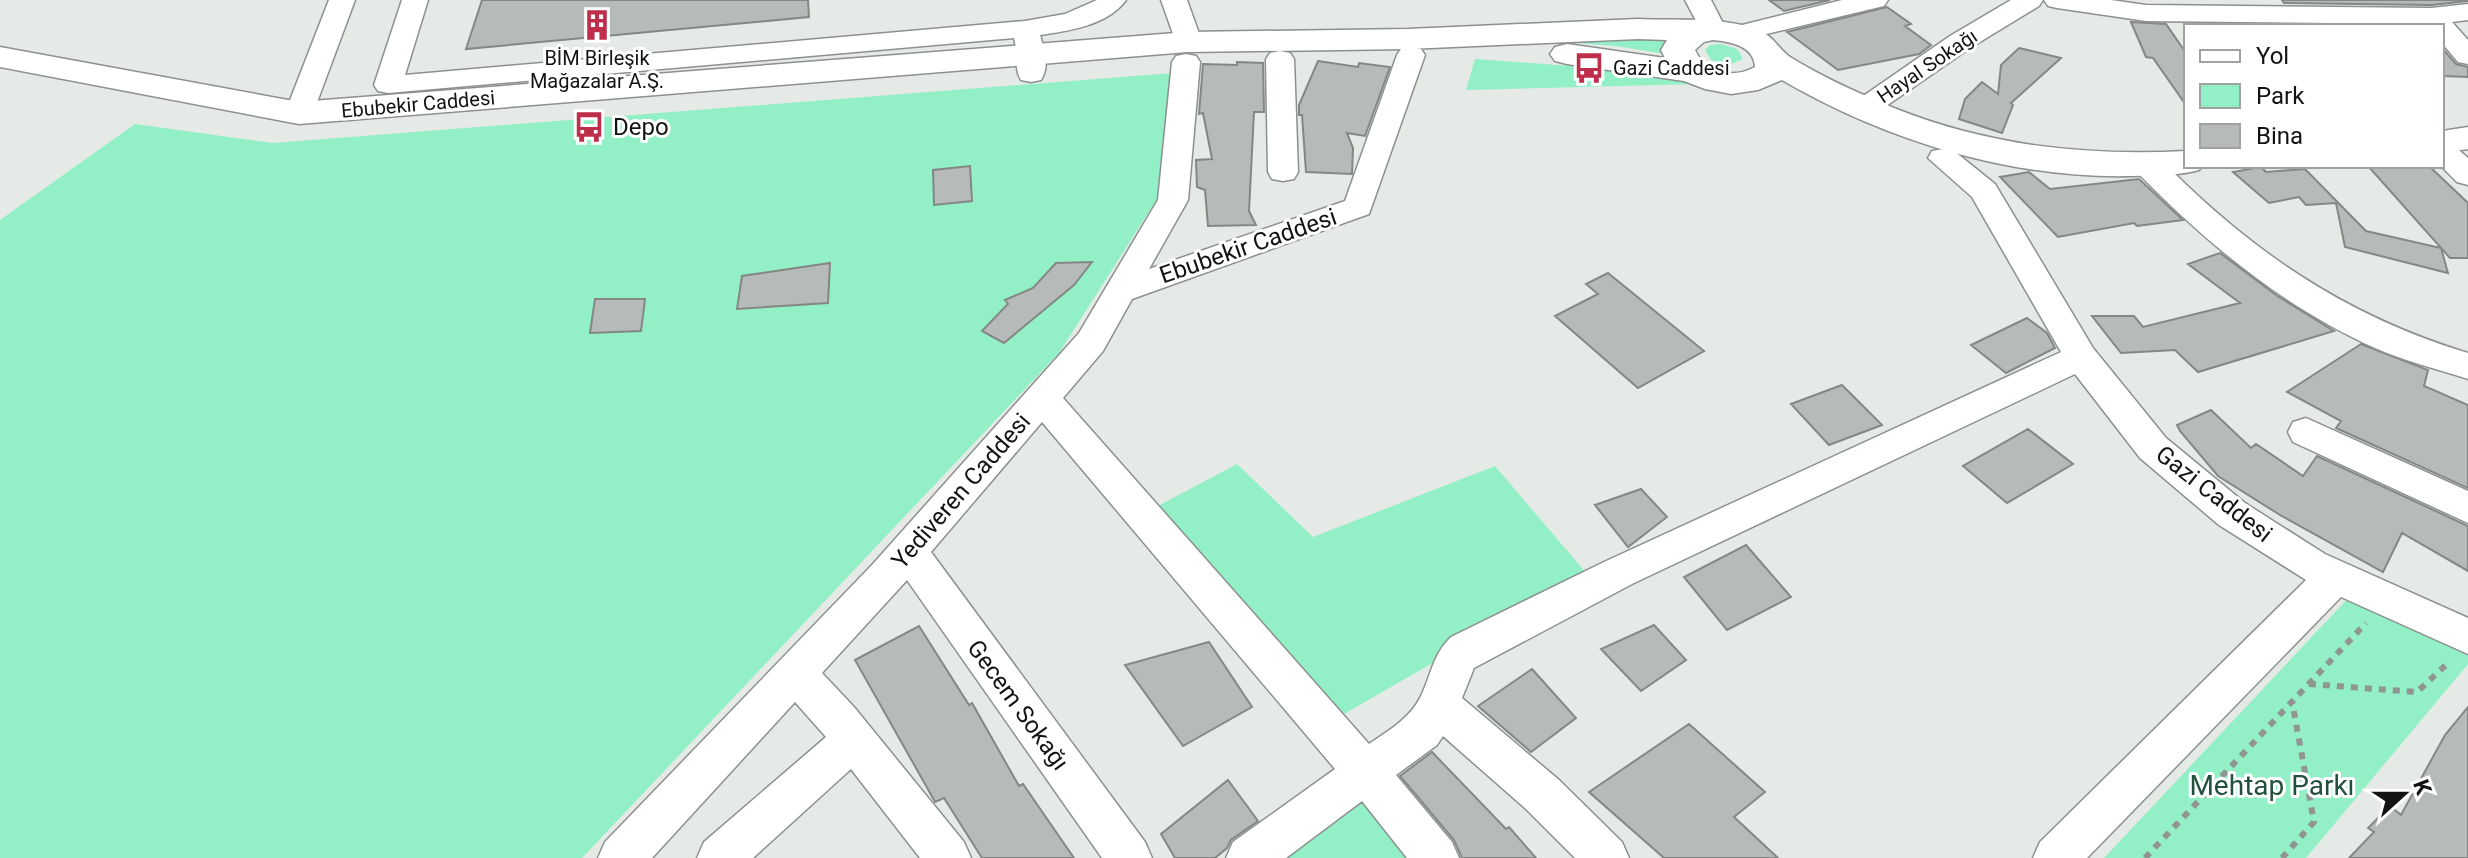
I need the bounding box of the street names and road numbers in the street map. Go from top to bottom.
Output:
street label: Hayal Sokağı [1872,24,1982,108]
street label: Ebubekir Caddesi [340,85,496,123]
street label: Ebubekir Caddesi [1156,203,1340,289]
street label: Yediveren Caddesi [886,408,1036,574]
street label: Gazi Caddesi [2150,440,2278,548]
street label: Gecem Sokağı [961,635,1075,775]

